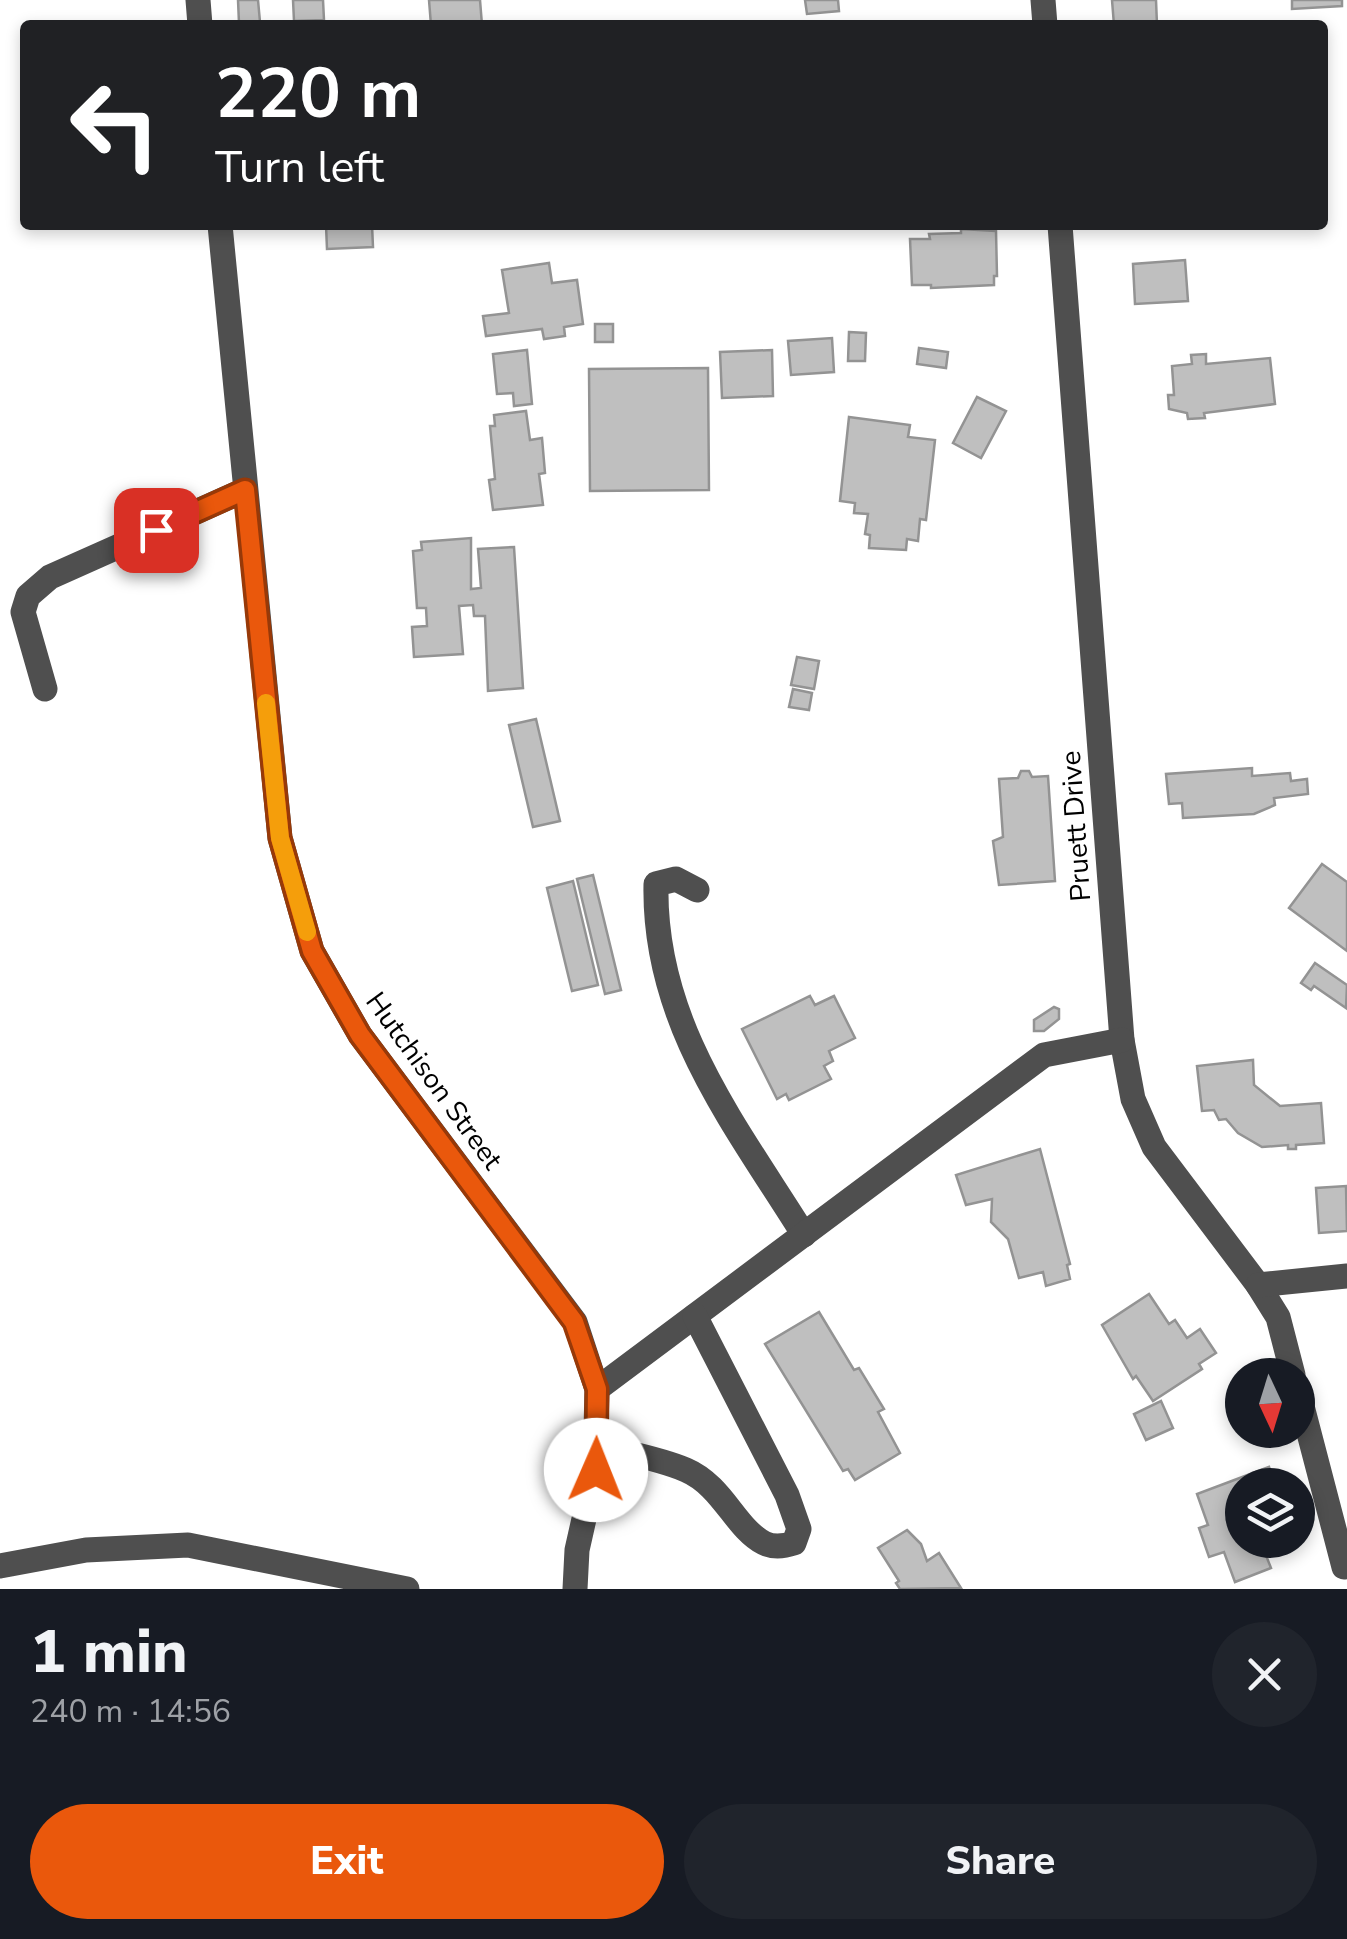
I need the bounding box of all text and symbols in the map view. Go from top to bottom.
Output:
text: 220 m [215,46,421,142]
icon: left [50,60,180,190]
text: Turn left [215,137,384,198]
pin [114,488,199,573]
icon: arrive [129,503,184,558]
street label: Pruett Drive [1052,749,1100,903]
street label: Hutchison Street [357,985,511,1178]
north arrow [1225,1358,1315,1448]
map controls [1225,1358,1315,1558]
position arrow [544,1418,648,1522]
button: layers [1225,1468,1315,1558]
text: 1 min [30,1611,188,1693]
button: close [1212,1622,1317,1727]
text: 240 m · 14:56 [30,1690,231,1733]
button: Exit [30,1804,664,1919]
button: Share [684,1804,1317,1919]

